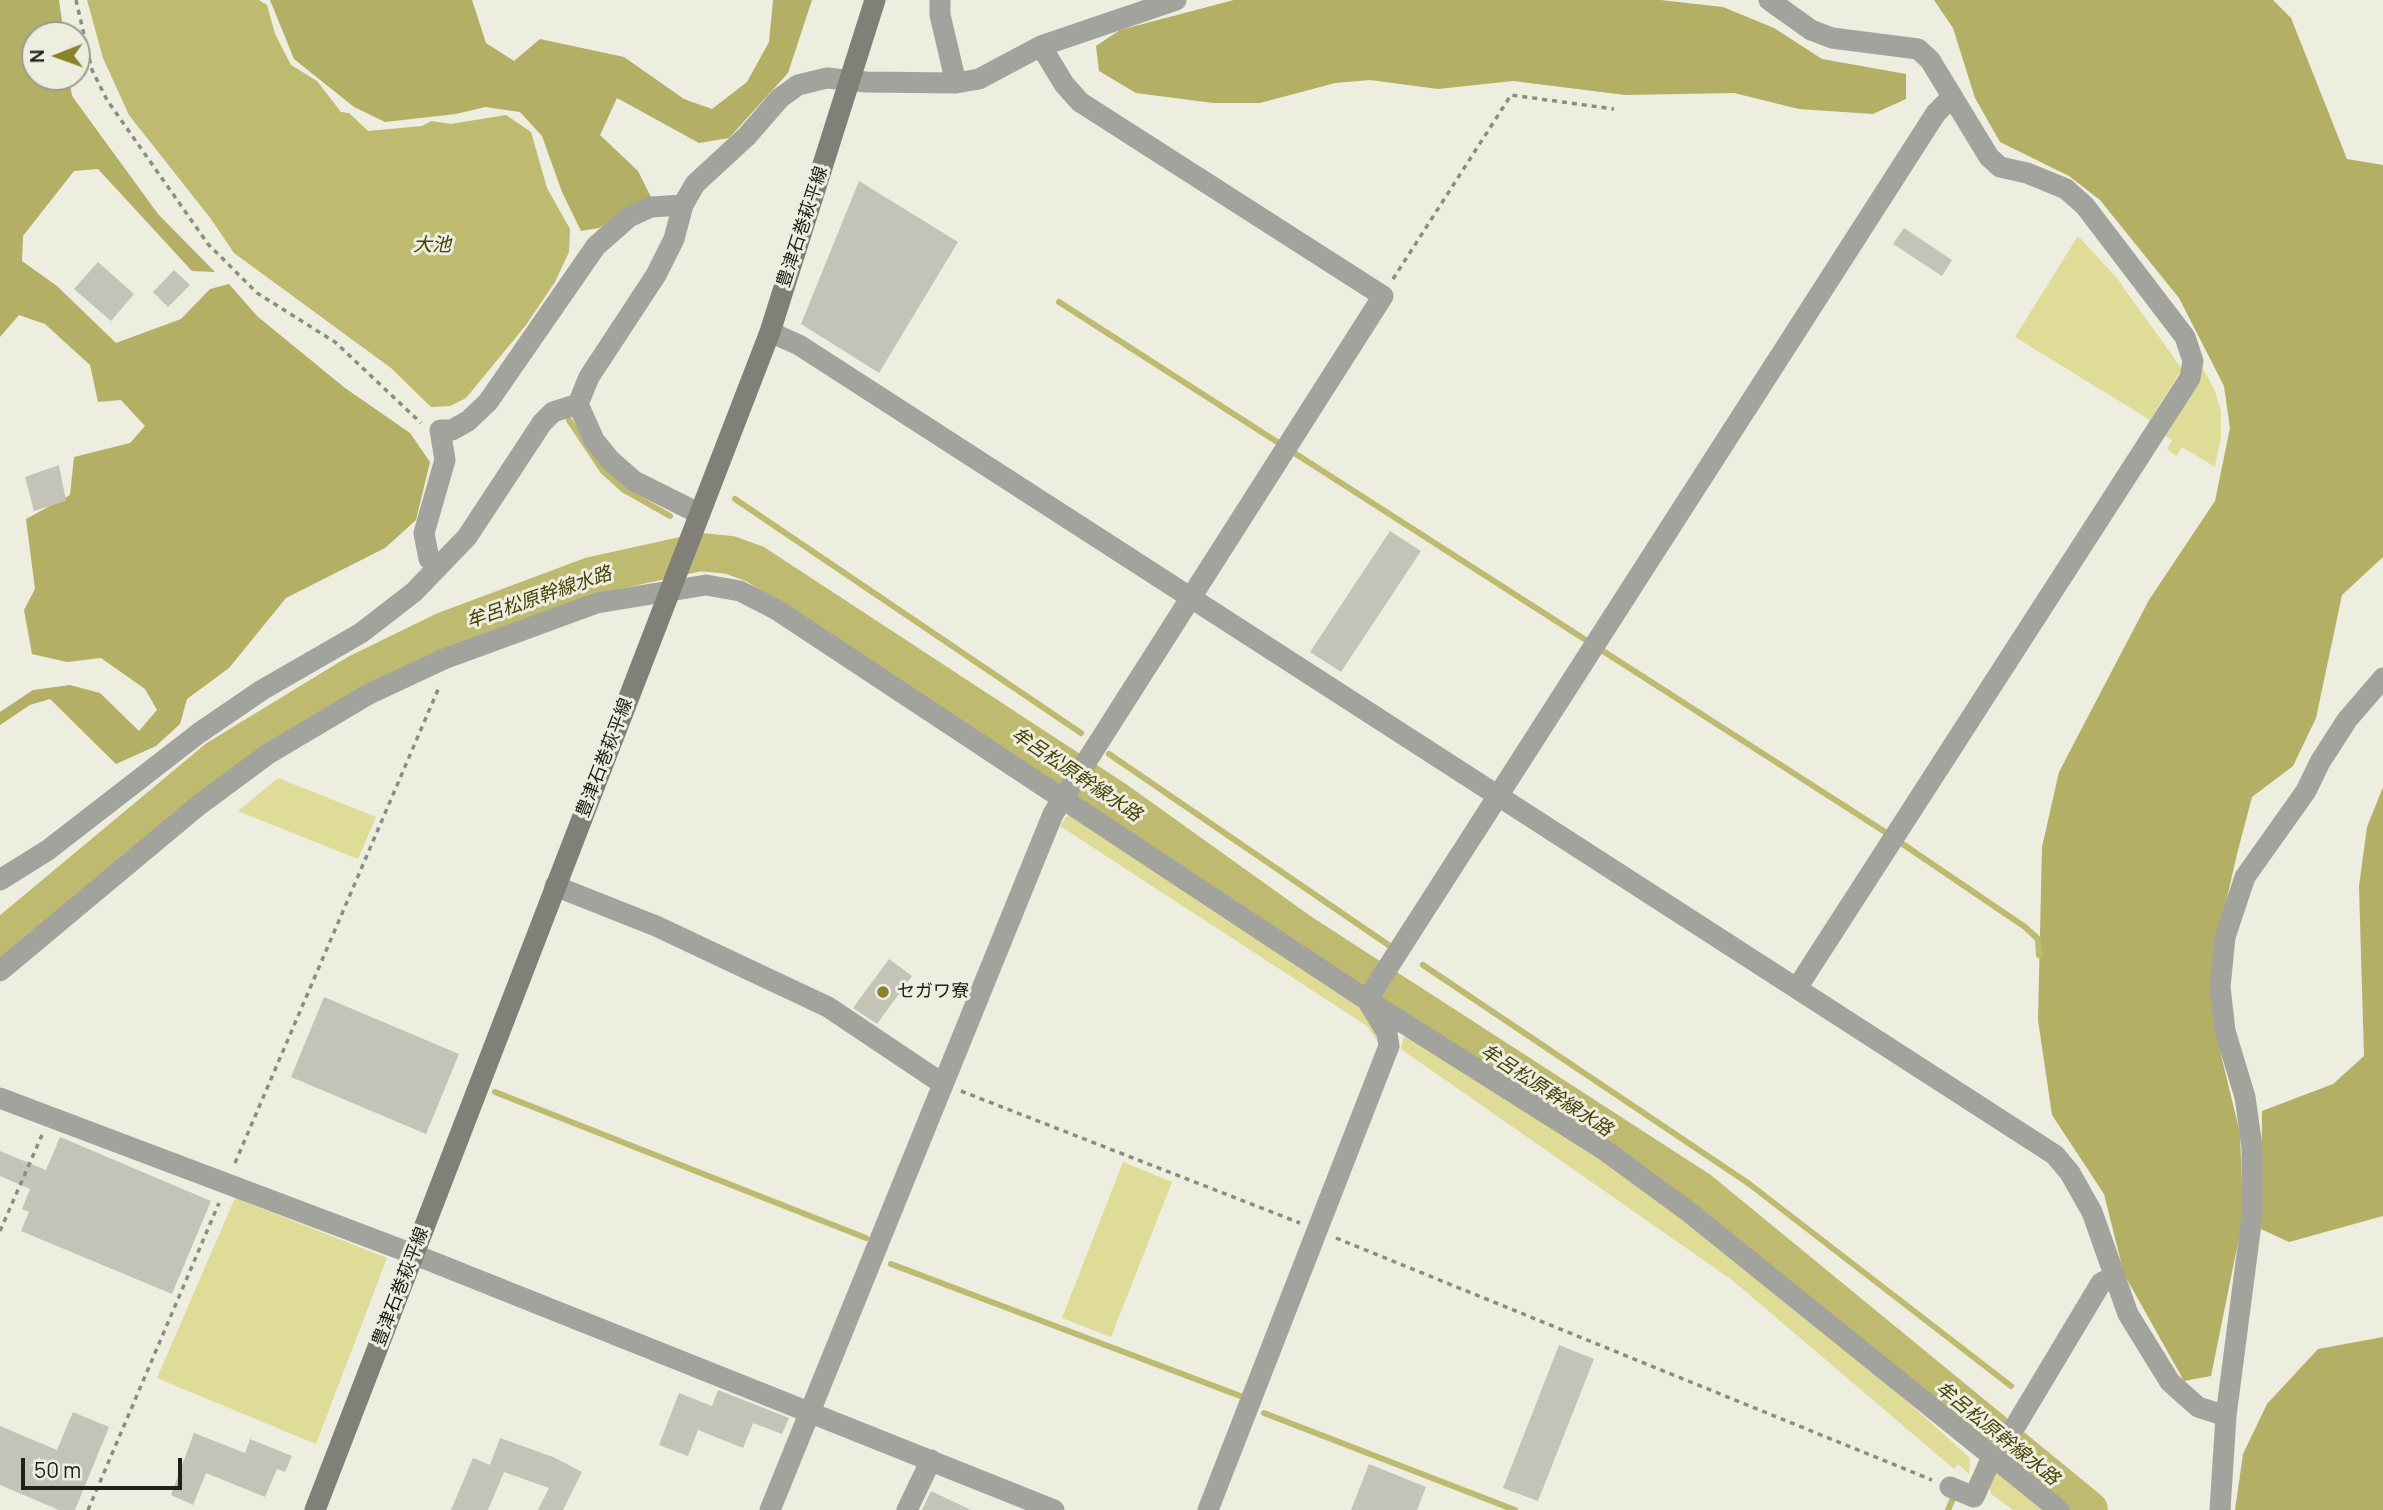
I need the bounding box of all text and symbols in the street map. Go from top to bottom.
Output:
north arrow [21,21,91,91]
text: N [24,49,50,63]
street label: 豊津石巻萩平線 [773,164,833,290]
water label: 大池 [413,235,451,257]
water label: 牟呂松原幹線水路 [463,562,615,634]
street label: 豊津石巻萩平線 [572,695,638,821]
water label: 牟呂松原幹線水路 [1007,723,1145,827]
place label: セガワ寮 [897,981,969,1003]
marker: セガワ寮 [875,984,891,1000]
water label: 牟呂松原幹線水路 [1476,1040,1616,1142]
street label: 豊津石巻萩平線 [368,1224,434,1350]
water label: 牟呂松原幹線水路 [1931,1377,2063,1491]
scale bar [24,1444,186,1488]
text: 50 m [34,1456,81,1484]

